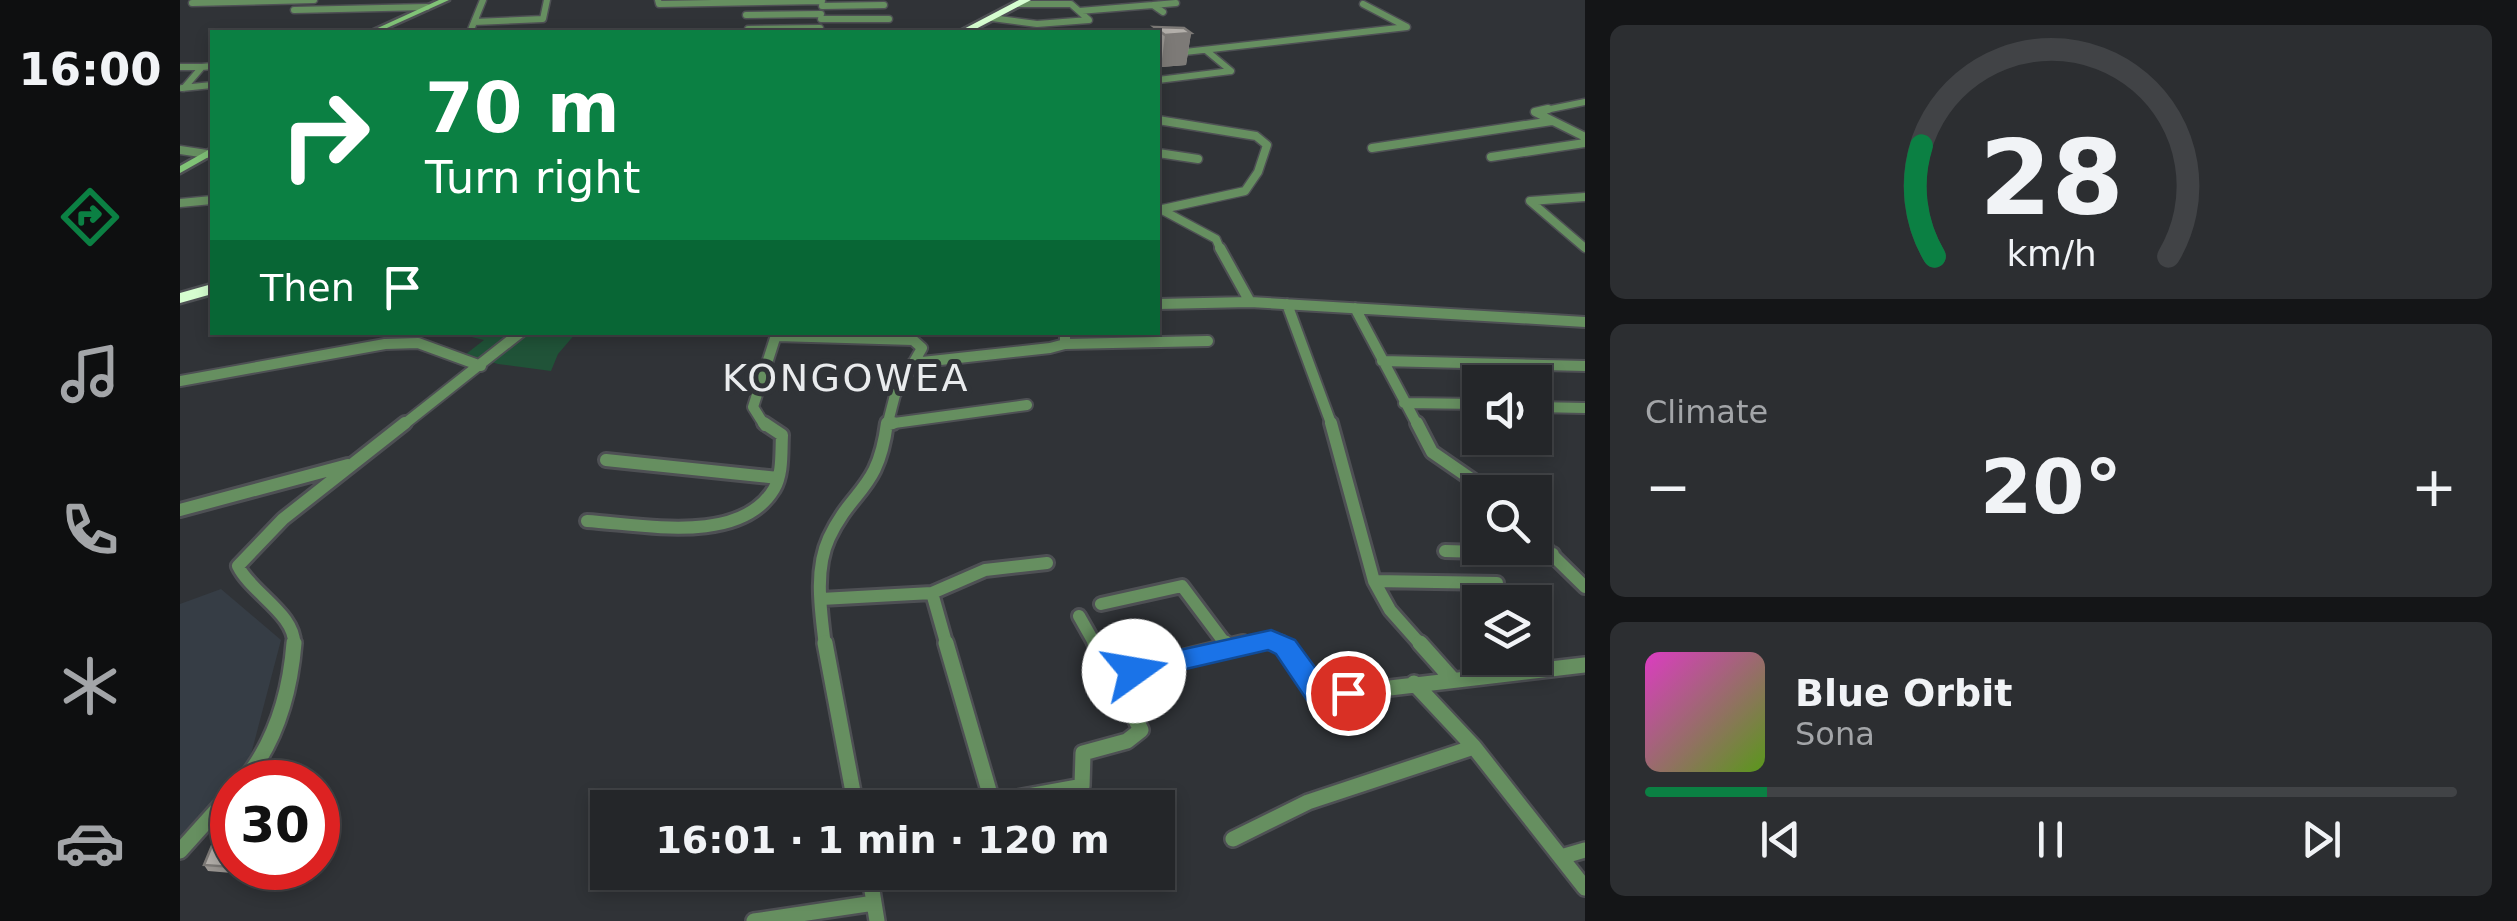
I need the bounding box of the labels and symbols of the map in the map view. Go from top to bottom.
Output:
district label: KONGOWEA [722,356,970,400]
position arrow [1082,619,1186,723]
pin [1306,651,1391,736]
speed limit sign: 30 [210,760,340,890]

